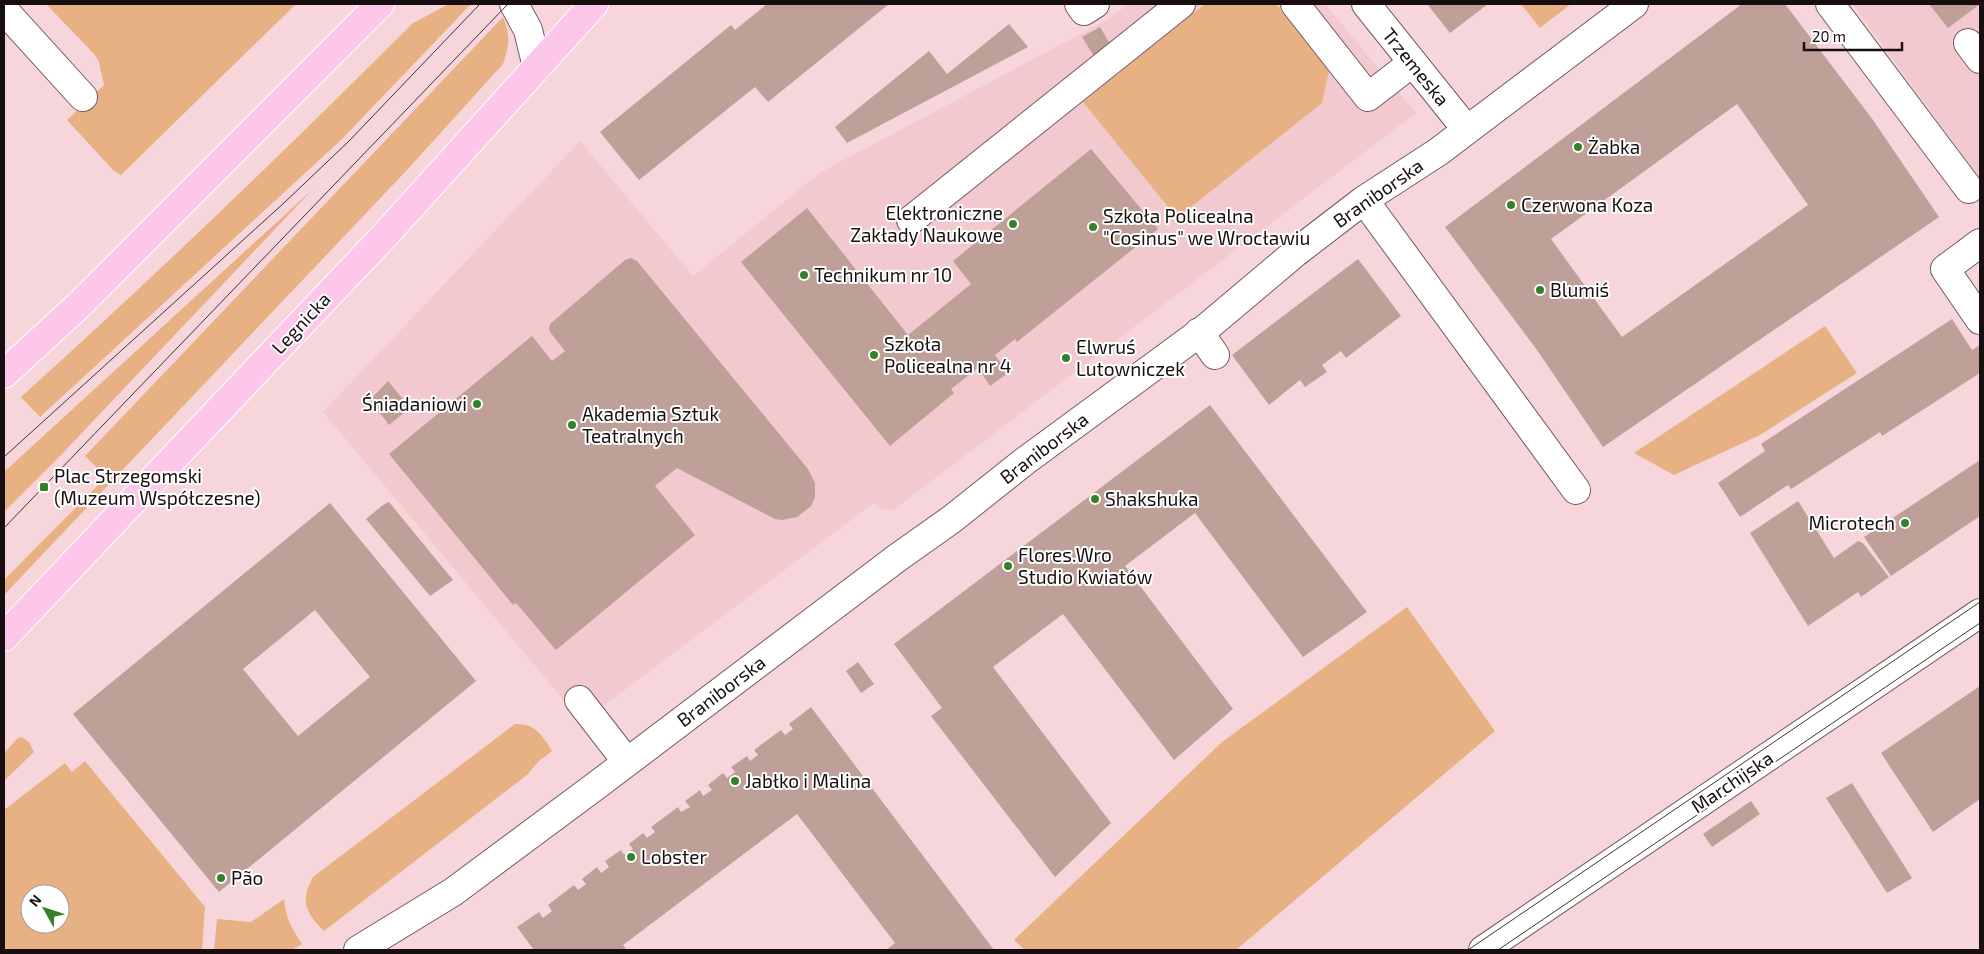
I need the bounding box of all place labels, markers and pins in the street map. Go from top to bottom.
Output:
place label: Żabka [1588,135,1640,158]
marker: Żabka [1572,141,1584,153]
place label: Czerwona Koza [1521,193,1653,216]
marker: Czerwona Koza [1505,199,1517,211]
place label: Elektroniczne Zakłady Naukowe [850,201,1003,246]
place label: Szkoła Policealna "Cosinus" we Wrocławiu [1103,204,1310,249]
marker: Elektroniczne Zakłady Naukowe [1007,218,1019,230]
marker: Szkoła Policealna "Cosinus" we Wrocławiu [1087,221,1099,233]
place label: Technikum nr 10 [814,263,952,286]
marker: Technikum nr 10 [798,269,810,281]
place label: Blumiś [1550,278,1609,301]
marker: Blumiś [1534,284,1546,296]
place label: Szkoła Policealna nr 4 [884,332,1012,377]
place label: Elwruś Lutowniczek [1076,335,1185,380]
marker: Szkoła Policealna nr 4 [868,349,880,361]
marker: Elwruś Lutowniczek [1060,352,1072,364]
place label: Śniadaniowi [362,392,467,415]
marker: Śniadaniowi [471,398,483,410]
place label: Akademia Sztuk Teatralnych [582,402,719,447]
marker: Akademia Sztuk Teatralnych [566,419,578,431]
place label: Plac Strzegomski (Muzeum Współczesne) [54,464,261,509]
marker: Plac Strzegomski (Muzeum Współczesne) [38,481,50,493]
place label: Shakshuka [1105,487,1198,510]
marker: Shakshuka [1089,493,1101,505]
place label: Microtech [1808,511,1895,534]
marker: Microtech [1899,517,1911,529]
place label: Flores.Wro Studio Kwiatów [1018,543,1153,588]
marker: Flores.Wro Studio Kwiatów [1002,560,1014,572]
place label: Jabłko i Malina [745,769,871,792]
marker: Jabłko i Malina [729,775,741,787]
place label: Lobster [641,845,707,868]
marker: Lobster [625,851,637,863]
place label: Pão [231,866,263,889]
marker: Pão [215,872,227,884]

